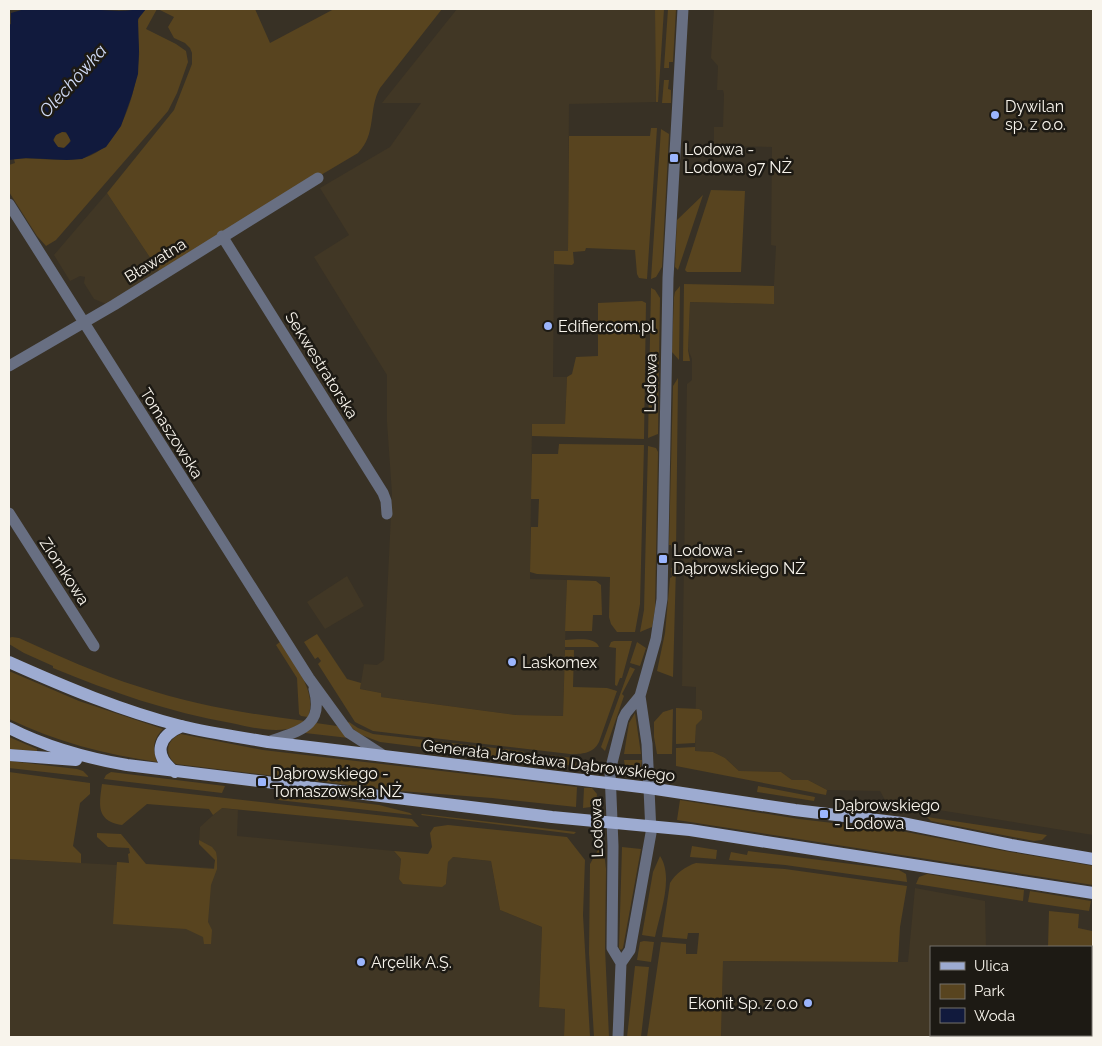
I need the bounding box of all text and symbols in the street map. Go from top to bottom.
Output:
water label: Olechówka [34,40,111,121]
place label: Dywilan sp. z o.o. [1005,97,1066,134]
marker: Dywilan sp. z o.o. [989,109,1001,121]
place label: Lodowa - Lodowa 97 NŻ [684,140,792,177]
marker: Lodowa - Lodowa 97 NŻ [668,152,680,164]
street label: Bławatna [121,234,189,287]
street label: Sekwestratorska [281,308,362,422]
place label: Edifier.com.pl [558,317,656,336]
marker: Edifier.com.pl [542,320,554,332]
street label: Lodowa [640,353,661,413]
street label: Tomaszowska [136,384,207,482]
street label: Ziomkowa [36,534,93,609]
place label: Lodowa - Dąbrowskiego NŻ [673,541,805,578]
marker: Lodowa - Dąbrowskiego NŻ [657,553,669,565]
place label: Laskomex [522,653,597,672]
marker: Laskomex [506,656,518,668]
street label: Generała Jarosława Dąbrowskiego [422,736,676,785]
place label: Dąbrowskiego - Tomaszowska NŻ [272,764,402,801]
marker: Dąbrowskiego - Tomaszowska NŻ [256,776,268,788]
place label: Dąbrowskiego - Lodowa [834,796,940,833]
street label: Lodowa [586,798,607,858]
marker: Dąbrowskiego - Lodowa [818,808,830,820]
legend [930,946,1092,1036]
place label: Arçelik A.Ş. [371,953,452,972]
marker: Arçelik A.Ş. [355,956,367,968]
text: Ulica [974,957,1009,975]
text: Park [974,982,1005,1000]
place label: Ekonit Sp. z o.o [688,994,798,1013]
marker: Ekonit Sp. z o.o [802,997,814,1009]
text: Woda [974,1007,1015,1025]

